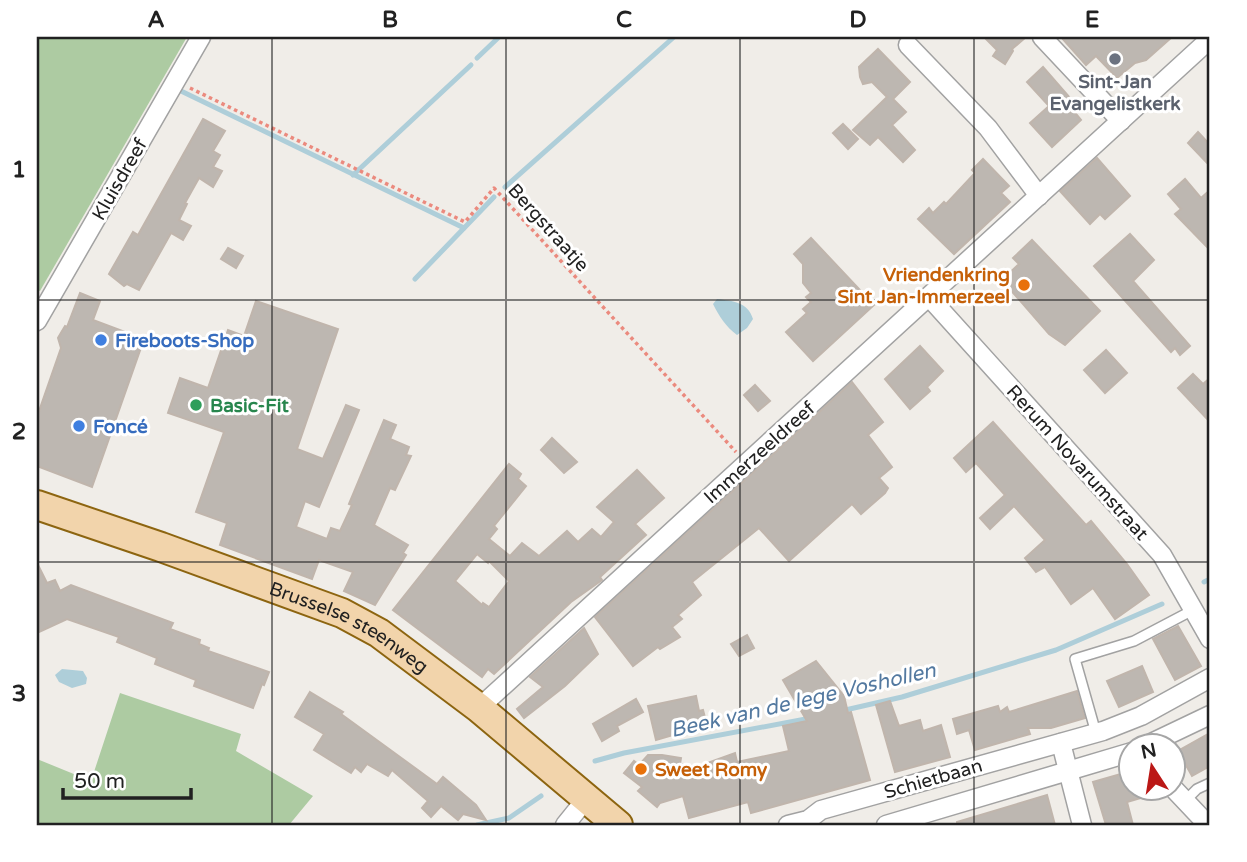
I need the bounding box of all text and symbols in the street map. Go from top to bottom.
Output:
text: A [147,6,165,34]
text: B [382,6,398,34]
text: C [616,6,632,34]
text: D [849,6,867,34]
text: E [1085,6,1099,34]
marker: Sint-Jan Evangelistkerk [1107,51,1123,67]
place label: Sint-Jan Evangelistkerk [1049,71,1181,116]
street label: Kluisdreef [88,134,152,224]
text: 1 [12,156,26,184]
street label: Bergstraatje [503,179,593,276]
place label: Vriendenkring Sint Jan-Immerzeel [837,264,1010,308]
marker: Vriendenkring Sint Jan-Immerzeel [1016,277,1032,293]
place label: Fireboots-Shop [115,330,254,353]
marker: Fireboots-Shop [93,332,109,348]
street label: Rerum Novarumstraat [1002,381,1153,545]
place label: Basic-Fit [210,395,289,417]
marker: Basic-Fit [188,397,204,413]
street label: Immerzeeldreef [700,397,820,508]
place label: Foncé [93,416,148,438]
text: 2 [12,418,26,446]
marker: Foncé [71,418,87,434]
street label: Brusselse steenweg [266,577,432,678]
water label: Beek van de lege Voshollen [668,658,939,743]
text: 3 [12,680,26,708]
north arrow [1118,732,1188,802]
text: N [1139,739,1158,764]
street label: Schietbaan [882,754,985,803]
scale bar [63,757,191,801]
place label: Sweet Romy [655,759,768,782]
marker: Sweet Romy [633,761,649,777]
text: 50 m [74,769,125,794]

